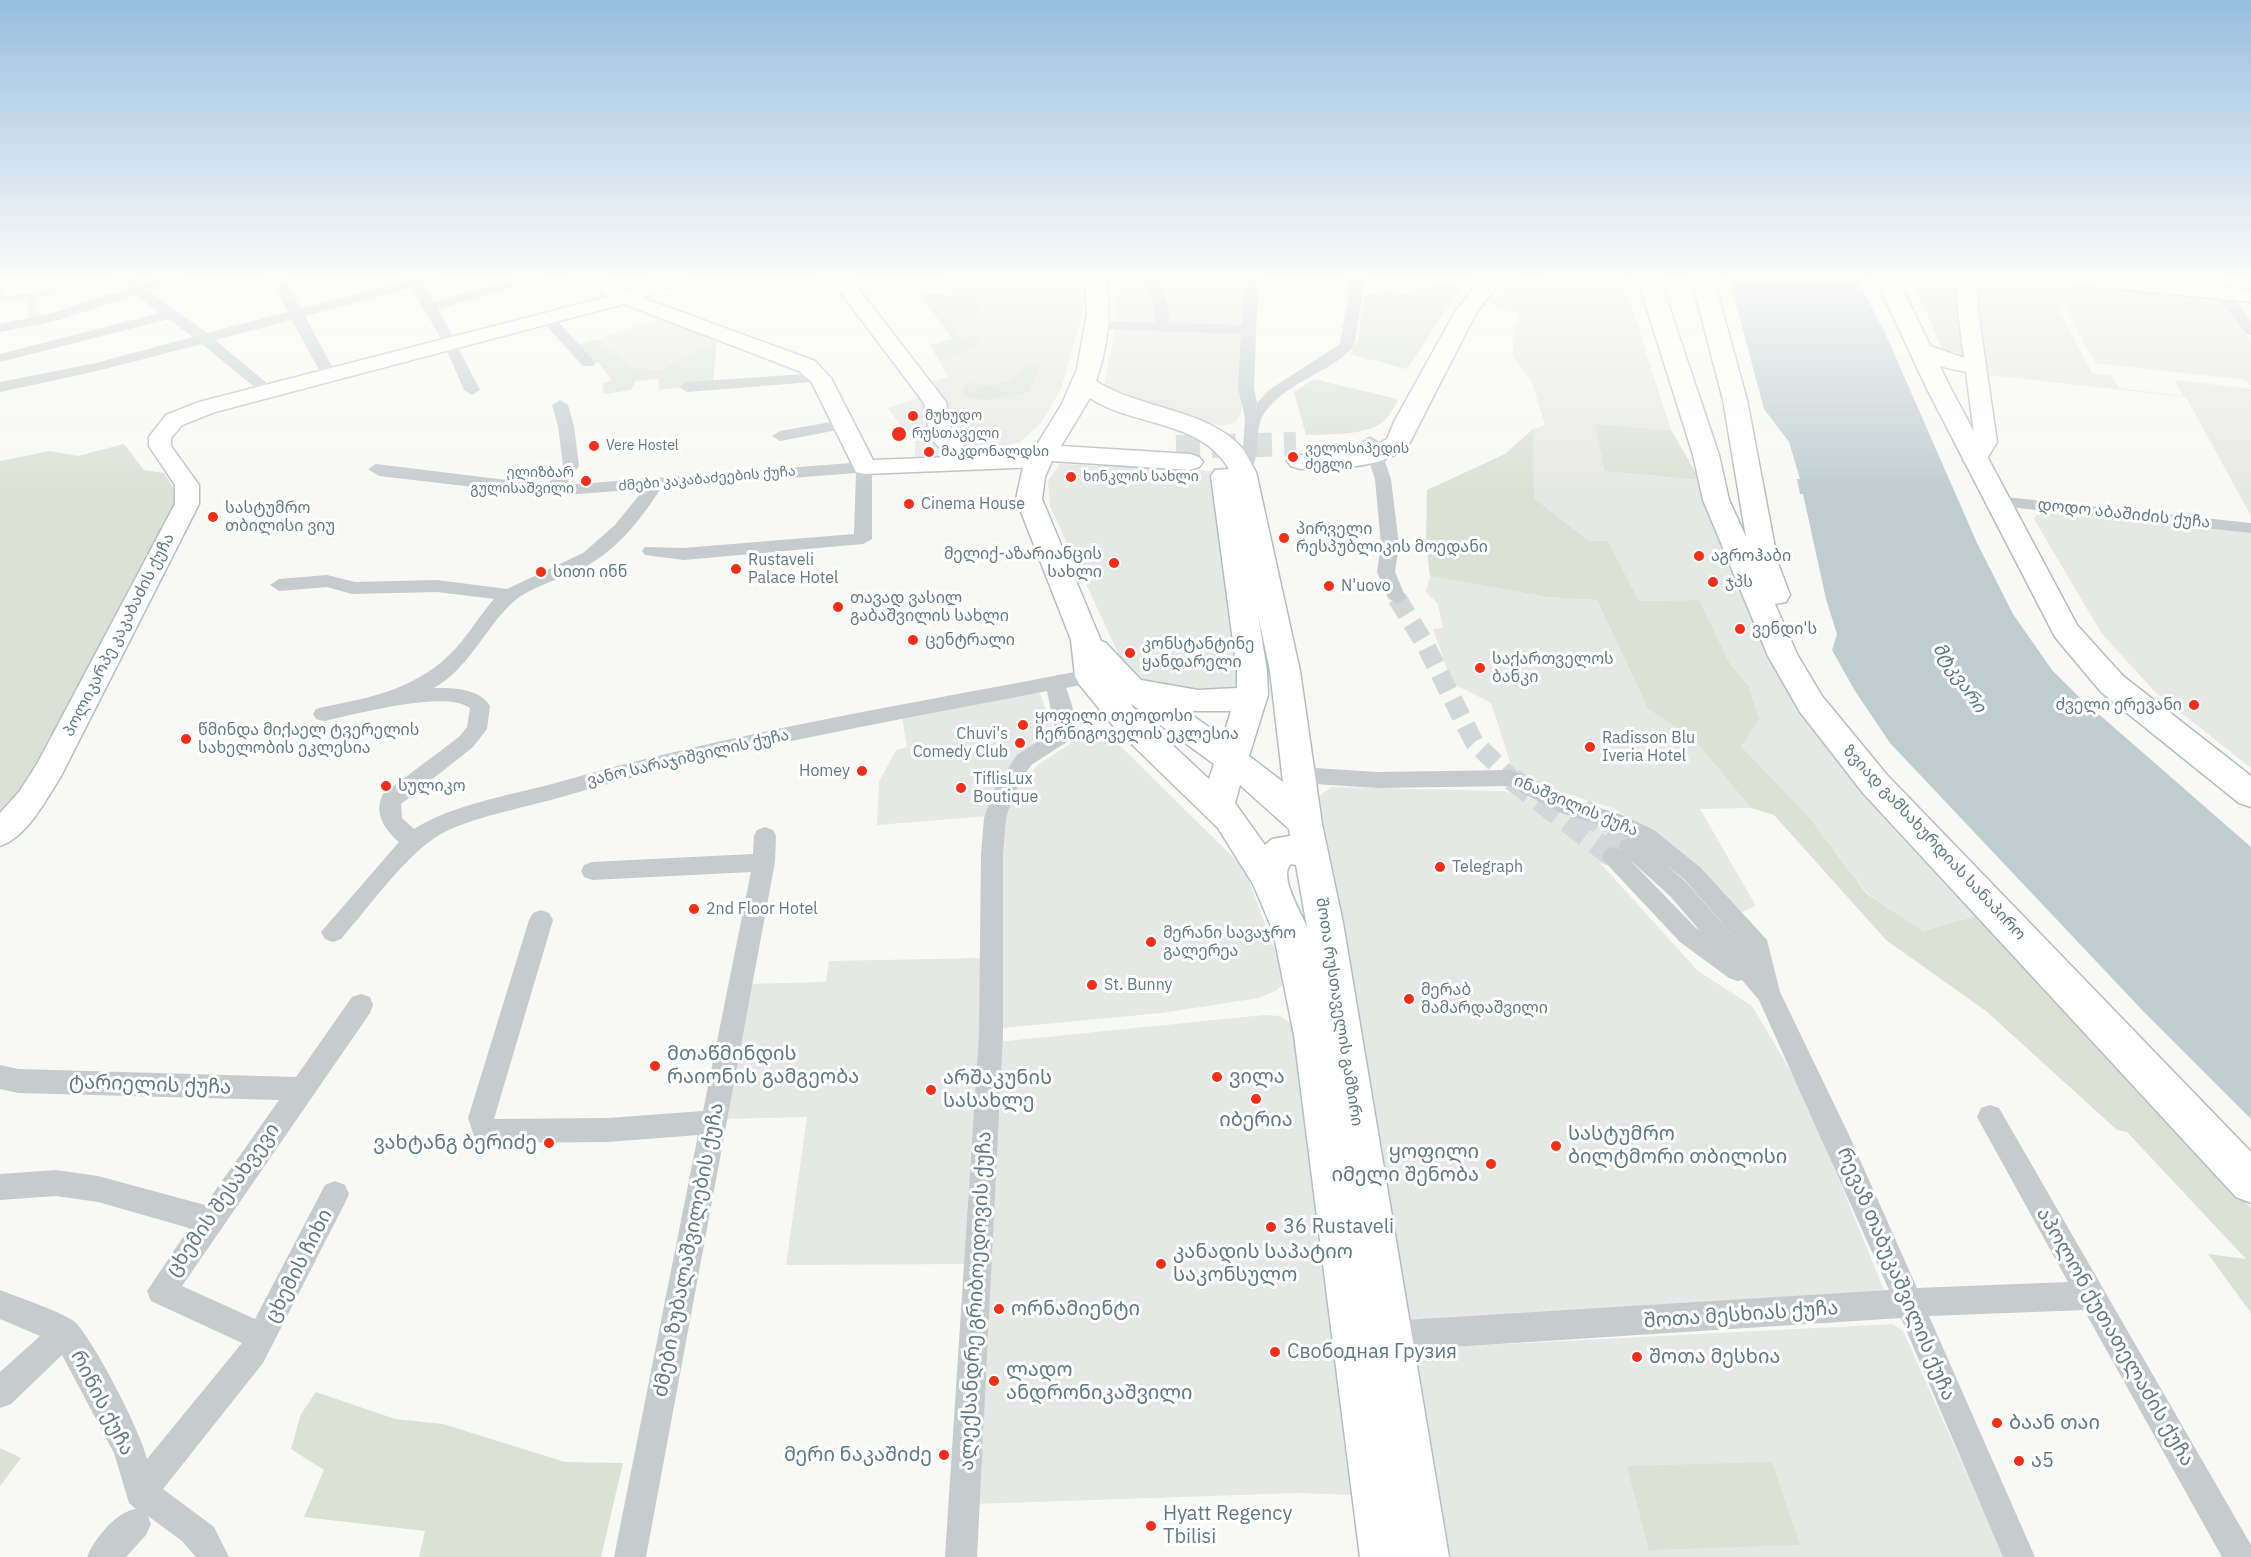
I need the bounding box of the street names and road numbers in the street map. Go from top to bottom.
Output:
street label: ძმები კაკაბაძეების ქუჩა [618,463,796,495]
street label: დოდო აბაშიძის ქუჩა [2037,495,2211,533]
street label: პოლიკარპე კაკაბაძის ქუჩა [59,530,179,740]
street label: ვანო სარაჯიშვილის ქუჩა [585,725,791,791]
street label: ზვიად გამსახურდიას სანაპირო [1839,742,2029,944]
street label: ინაშვილის ქუჩა [1511,771,1641,841]
street label: შოთა რუსთაველის გამზირი [1311,896,1367,1128]
street label: ტარიელის ქუჩა [69,1070,231,1100]
street label: ძმები ზუბალაშვილების ქუჩა [649,1101,729,1399]
street label: ცხემის შესახვევი [161,1119,285,1281]
street label: ალექსანდრე გრიბოედოვის ქუჩა [955,1131,997,1471]
street label: რევაზ თაბუკაშვილის ქუჩა [1832,1144,1960,1404]
street label: აპოლონ ქუთათელაძის ქუჩა [2031,1203,2199,1471]
street label: ცხემის ჩიხი [260,1205,338,1327]
street label: შოთა მესხიას ქუჩა [1643,1296,1839,1334]
street label: რიწის ქუჩა [65,1346,139,1460]

